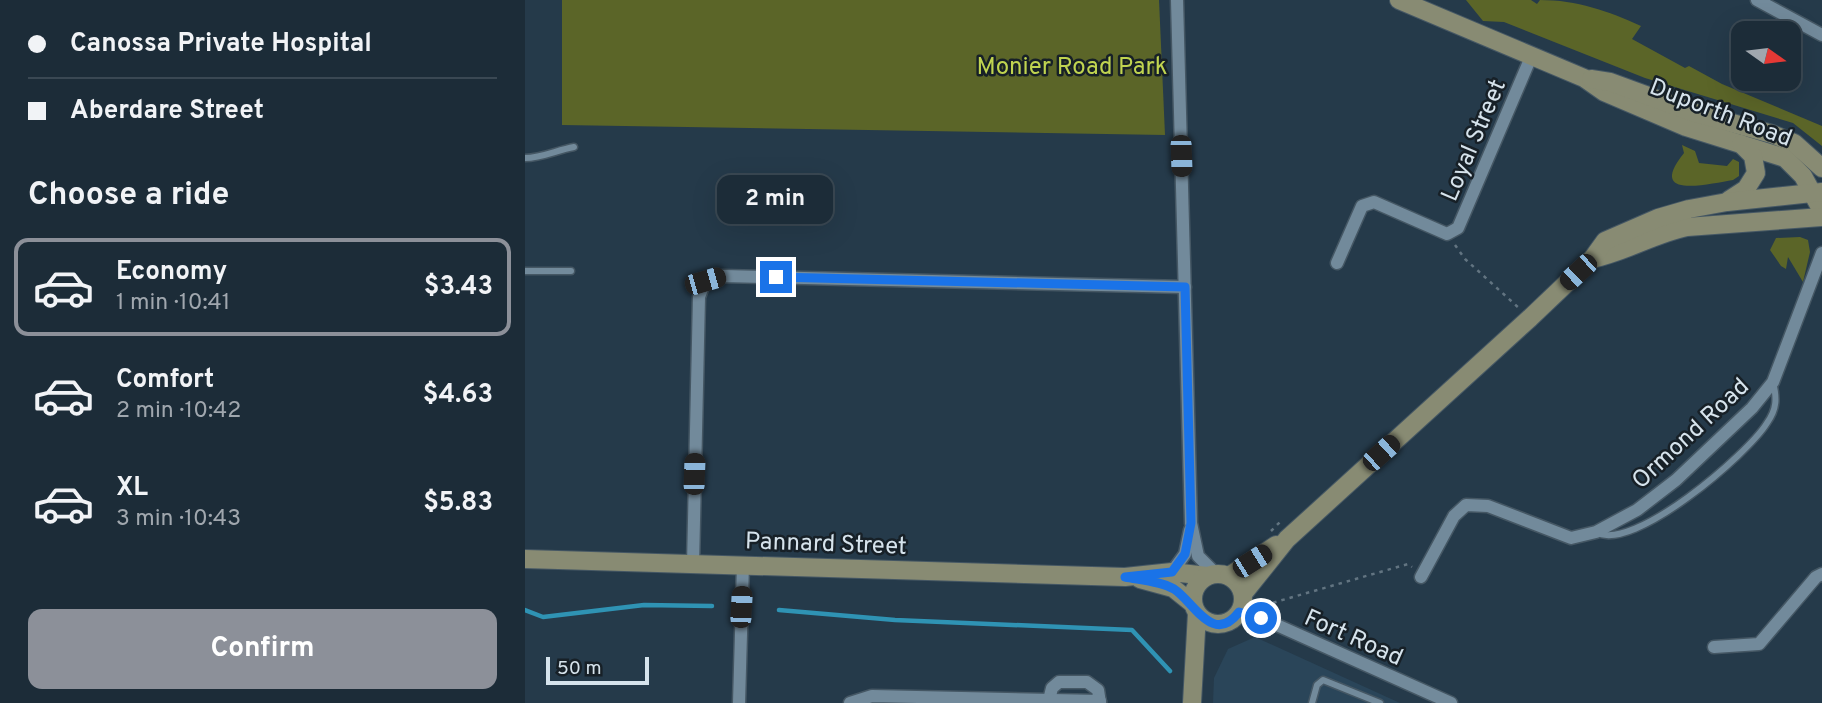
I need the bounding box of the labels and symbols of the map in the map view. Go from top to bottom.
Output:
north arrow [1731,21,1801,91]
park label: Monier Road Park [976,53,1168,83]
street label: Duporth Road [1645,73,1796,155]
street label: Loyal Street [1436,75,1514,206]
car [1170,135,1193,177]
callout: 2 min [718,176,834,224]
car [1556,250,1601,294]
route end [760,261,792,293]
car [682,265,729,297]
street label: Ormond Road [1627,373,1756,496]
car [1359,431,1404,475]
car [683,453,706,495]
street label: Pannard Street [745,527,907,563]
car [1229,541,1276,581]
car [730,585,753,629]
route start [1245,602,1277,634]
street label: Fort Road [1299,604,1407,674]
scale bar [546,654,649,686]

